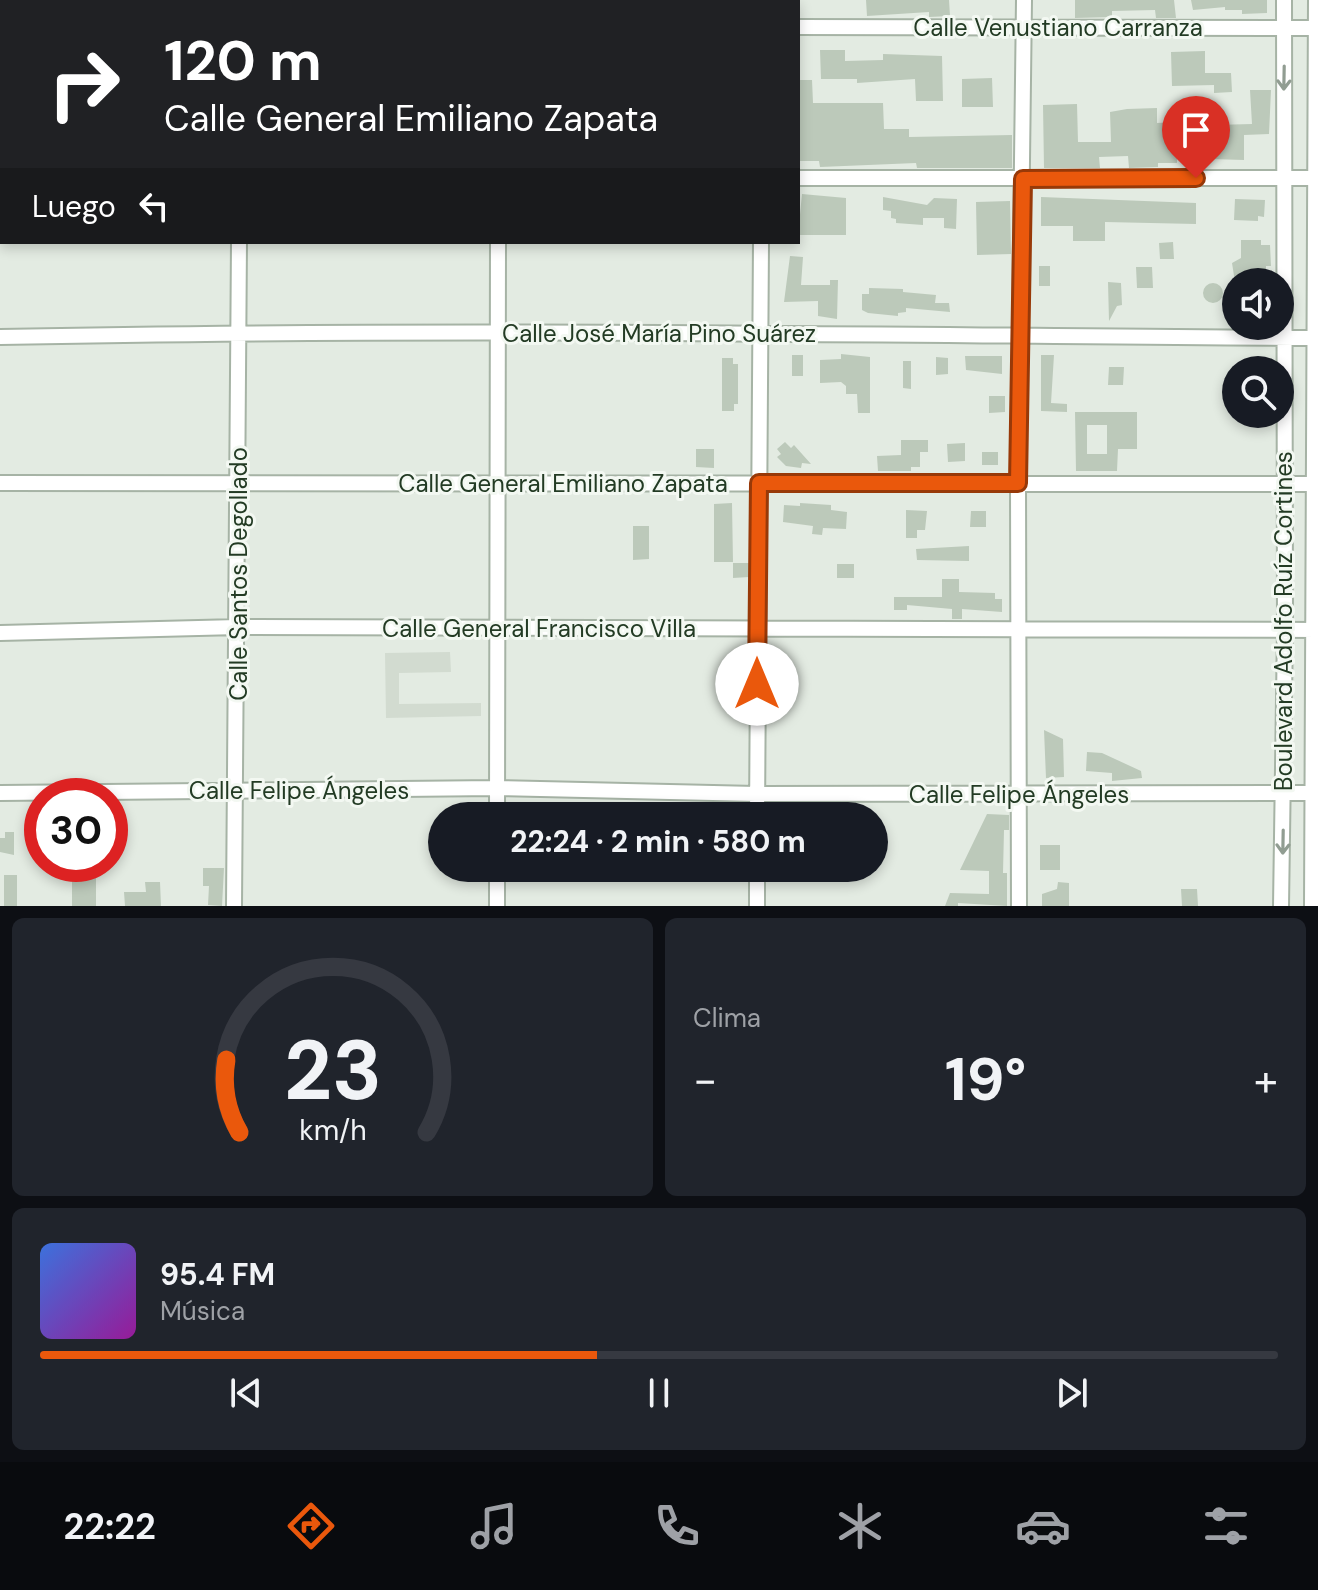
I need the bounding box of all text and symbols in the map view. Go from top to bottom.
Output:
street label: Calle Venustiano Carranza [913,12,1203,43]
text: 120 m [164,24,322,97]
icon: right [32,32,136,136]
one-way arrow [1276,64,1291,91]
text: Calle General Emiliano Zapata [164,95,658,142]
pin [1162,96,1230,178]
icon: arrive [1174,108,1218,152]
icon: left [132,184,176,228]
text: Luego [32,187,116,226]
map controls [1222,268,1294,428]
button: sound [1222,268,1294,340]
street label: Calle José María Pino Suárez [502,318,816,349]
button: search [1222,356,1294,428]
street label: Calle Santos Degollado [223,447,254,701]
street label: Boulevard Adolfo Ruíz Cortines [1268,451,1299,791]
street label: Calle General Emiliano Zapata [398,468,728,499]
street label: Calle General Francisco Villa [382,613,696,644]
position arrow [715,642,799,726]
street label: Calle Felipe Ángeles [189,775,409,806]
speed limit sign: 30 [24,778,128,882]
street label: Calle Felipe Ángeles [909,779,1129,810]
text: 22:24 · 2 min · 580 m [510,822,806,861]
one-way arrow [1275,828,1290,855]
text: Clima [693,1001,761,1035]
text: 23 [283,1016,382,1125]
text: 19° [945,1040,1026,1119]
text: − [693,1051,717,1109]
text: + [1254,1051,1278,1109]
text: km/h [299,1112,366,1149]
text: 95.4 FM [160,1255,275,1294]
text: Música [160,1294,245,1328]
icon: previous [224,1371,268,1415]
icon: pause [637,1371,681,1415]
icon: next [1050,1371,1094,1415]
icon: directions [283,1498,339,1554]
icon: music [466,1498,522,1554]
icon: phone [649,1498,705,1554]
icon: climate [832,1498,888,1554]
icon: car [1015,1498,1071,1554]
icon: filters [1198,1498,1254,1554]
text: 22:22 [64,1503,156,1550]

